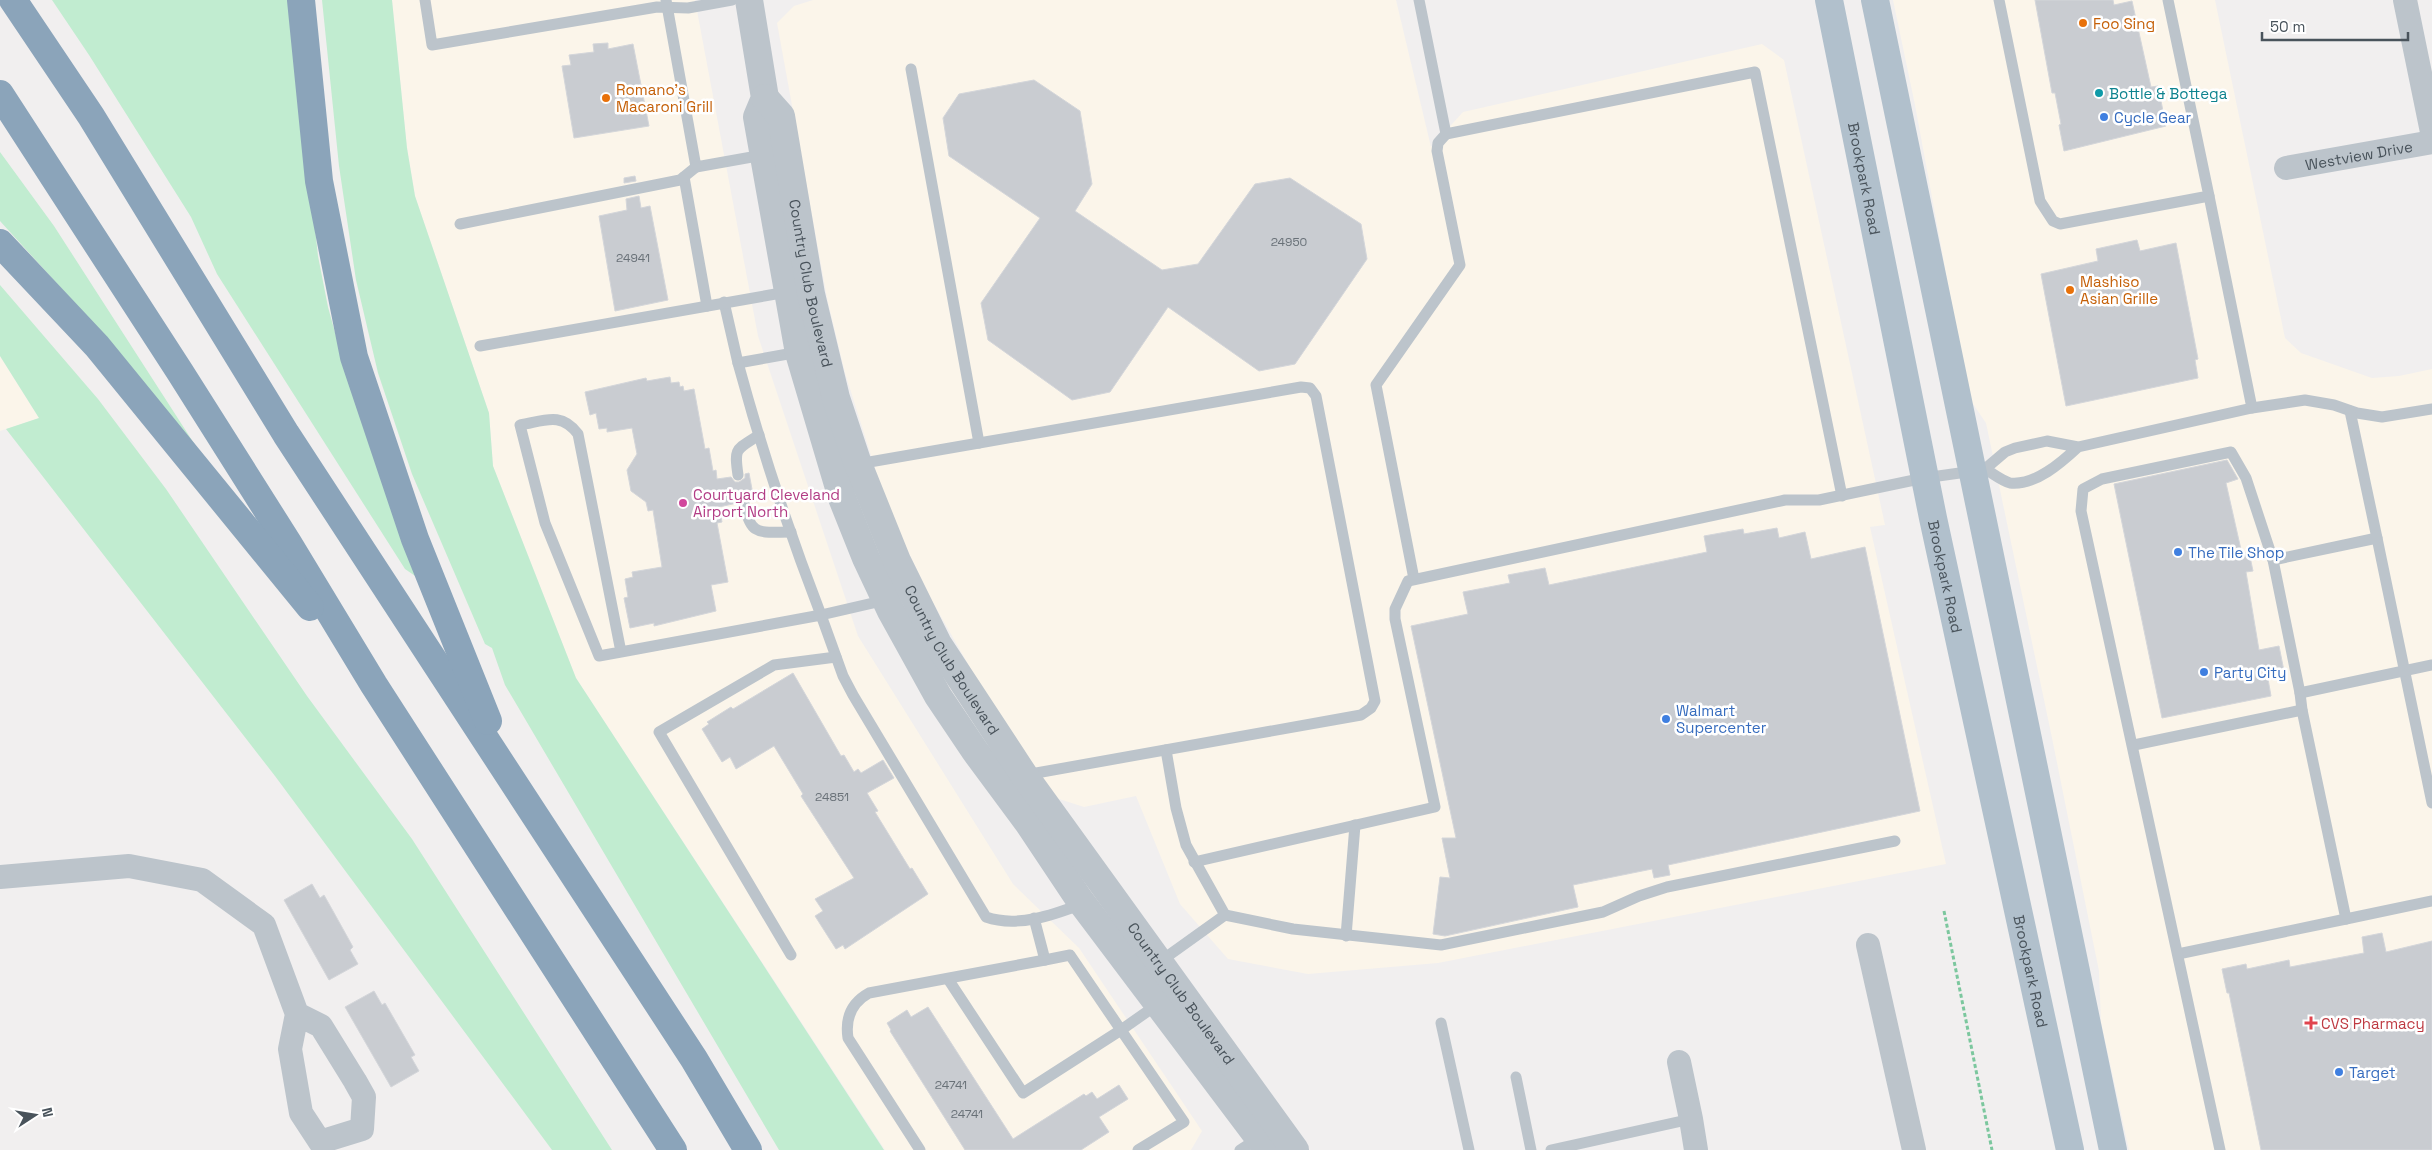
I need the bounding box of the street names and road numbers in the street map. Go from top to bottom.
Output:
street label: Brookpark Road [1844,120,1885,237]
street label: Westview Drive [2304,136,2414,174]
street label: Country Club Boulevard [786,198,838,369]
street label: Brookpark Road [1924,518,1967,634]
street label: Country Club Boulevard [901,582,1004,738]
street label: Brookpark Road [2010,913,2053,1029]
street label: Country Club Boulevard [1124,918,1239,1068]

